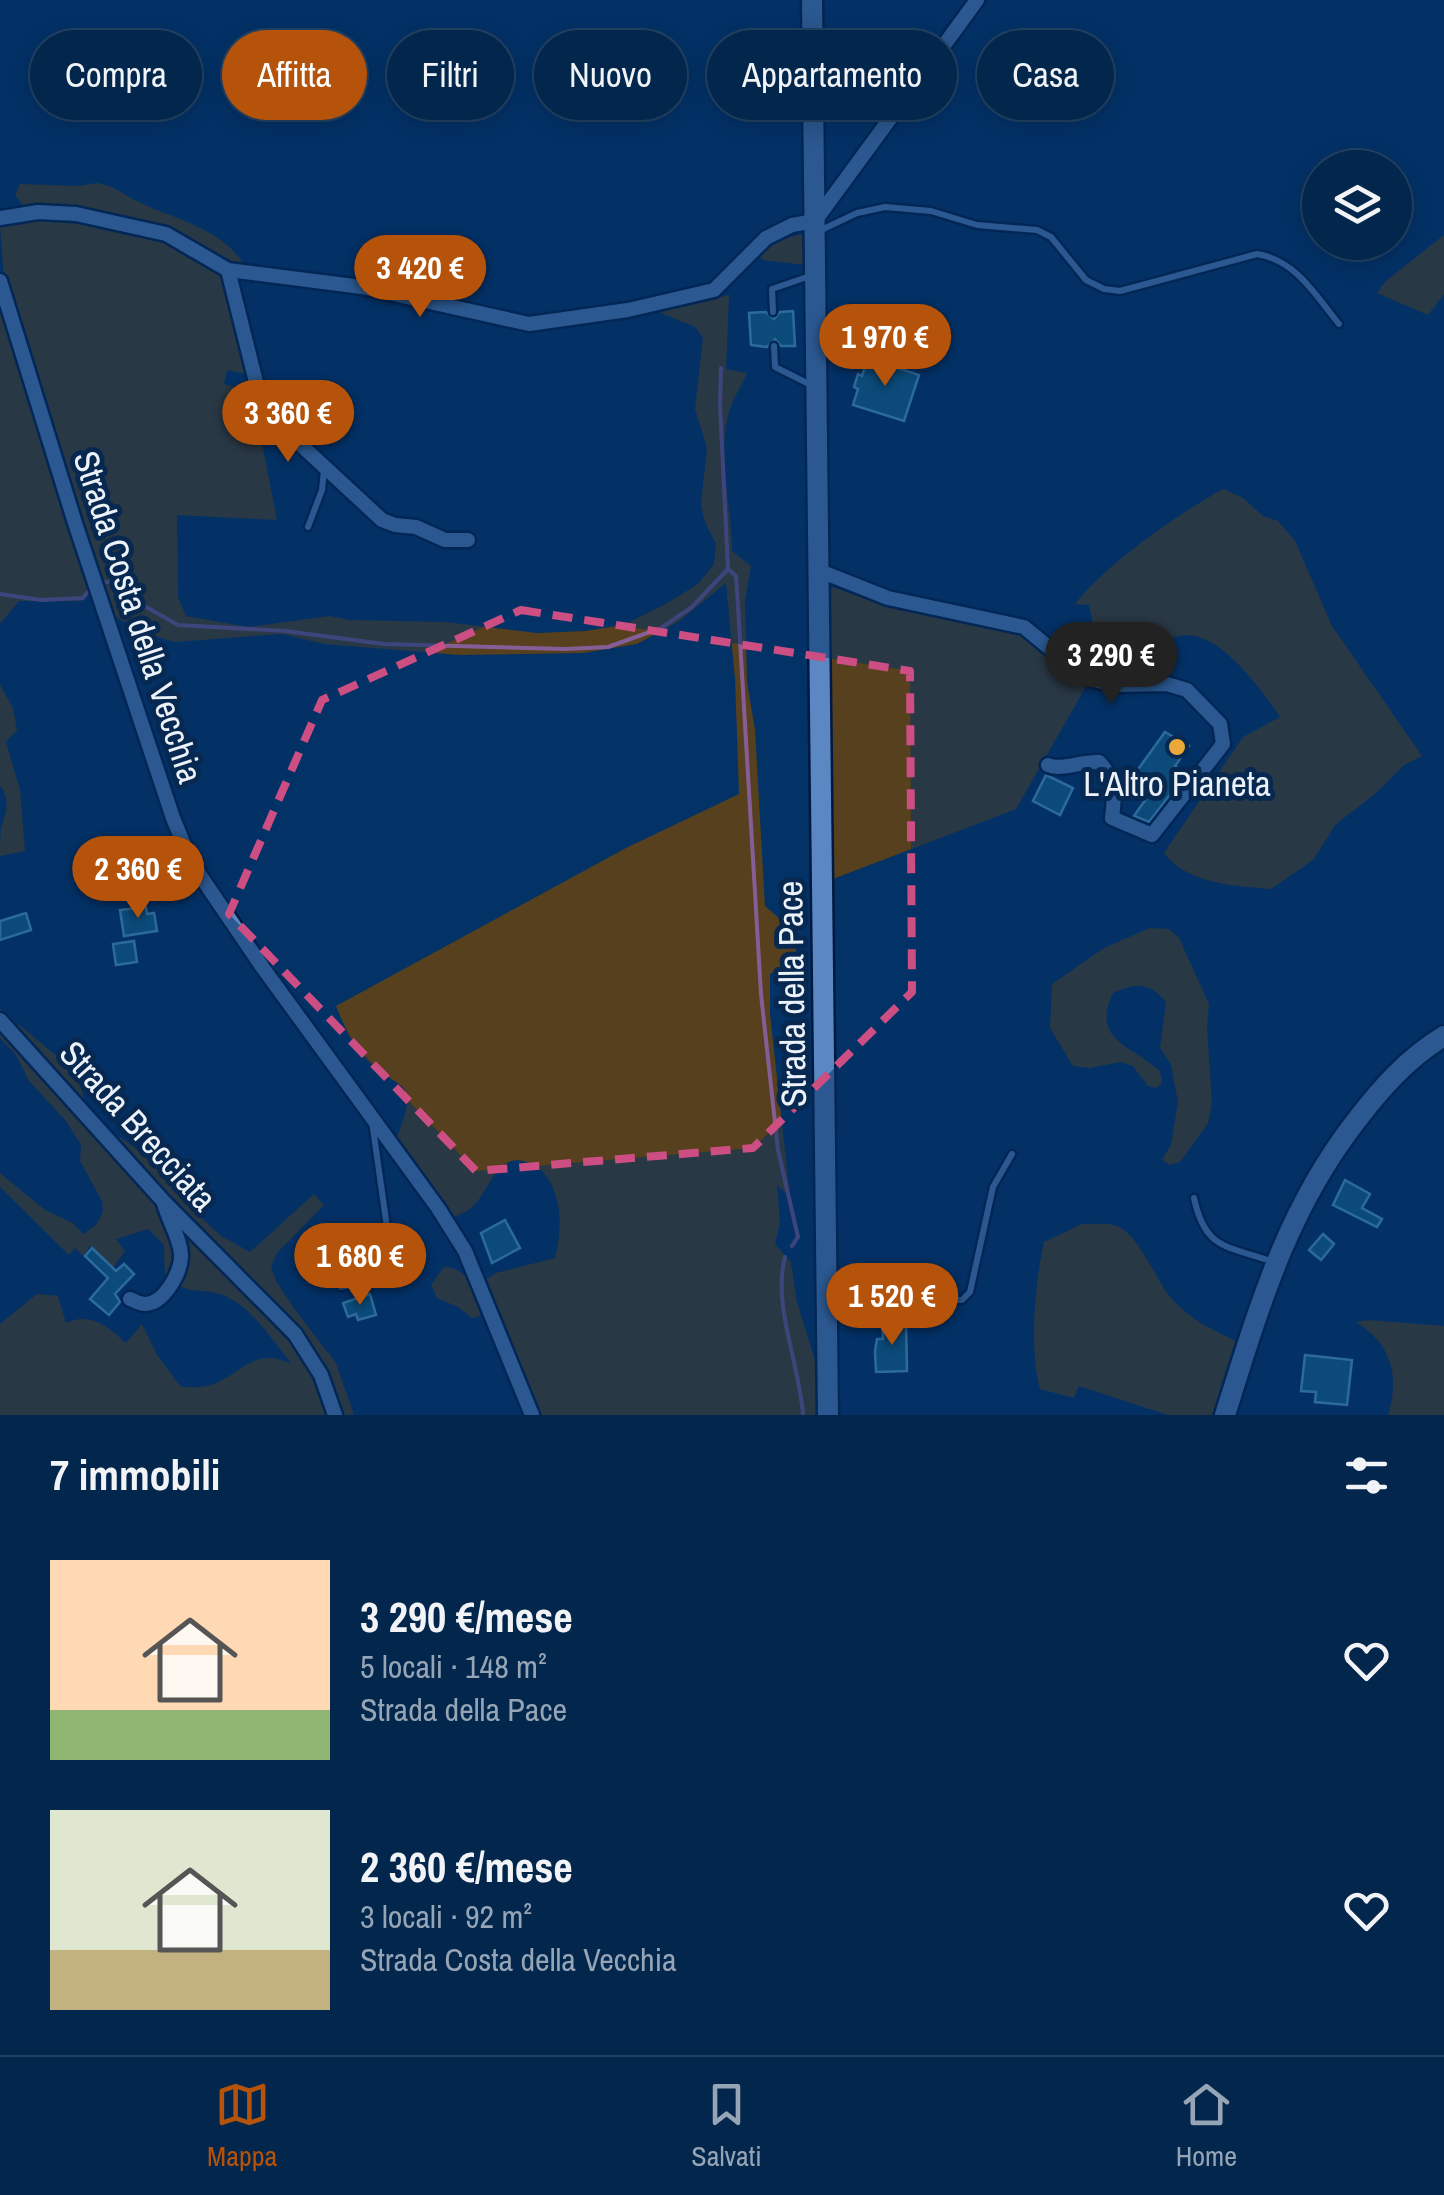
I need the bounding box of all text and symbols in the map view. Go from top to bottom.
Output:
chip: Compra [30,30,202,120]
chip: Affitta [222,30,367,120]
chip: Filtri [387,30,514,120]
chip: Nuovo [534,30,687,120]
chip: Appartamento [707,30,957,120]
chip: Casa [977,30,1114,120]
map controls [1302,150,1412,260]
button: layers [1302,150,1412,260]
pin: 3 420 € [328,235,512,320]
text: 3 420 € [376,246,464,289]
pin: 1 970 € [793,304,977,389]
text: 1 970 € [841,315,929,358]
pin: 3 360 € [196,380,380,465]
text: 3 360 € [244,391,332,434]
street label: Strada Costa della Vecchia [63,445,214,789]
pin: 3 290 € [1019,622,1203,707]
text: 3 290 € [1067,633,1155,676]
marker: L'Altro Pianeta [1166,736,1188,758]
place label: L'Altro Pianeta [1083,760,1271,807]
pin: 2 360 € [46,836,230,921]
text: 2 360 € [94,847,182,890]
street label: Strada della Pace [766,880,817,1108]
street label: Strada Brecciata [49,1031,227,1221]
pin: 1 680 € [268,1223,452,1308]
text: 1 680 € [316,1234,404,1277]
pin: 1 520 € [800,1263,984,1348]
text: 1 520 € [848,1274,936,1317]
text: 7 immobili [50,1447,220,1503]
icon: filters [1339,1448,1394,1503]
text: 3 290 €/mese [360,1589,573,1645]
icon: home [130,1600,250,1720]
icon: heart [1339,1633,1394,1688]
text: 5 locali · 148 m² [360,1645,547,1688]
text: Strada della Pace [360,1688,567,1731]
text: 2 360 €/mese [360,1839,573,1895]
icon: home [130,1850,250,1970]
icon: heart [1339,1883,1394,1938]
text: 3 locali · 92 m² [360,1895,532,1938]
text: Strada Costa della Vecchia [360,1938,677,1981]
tab: Mappa [207,2077,277,2175]
tab: Salvati [691,2077,762,2175]
tab: Home [1176,2077,1237,2175]

